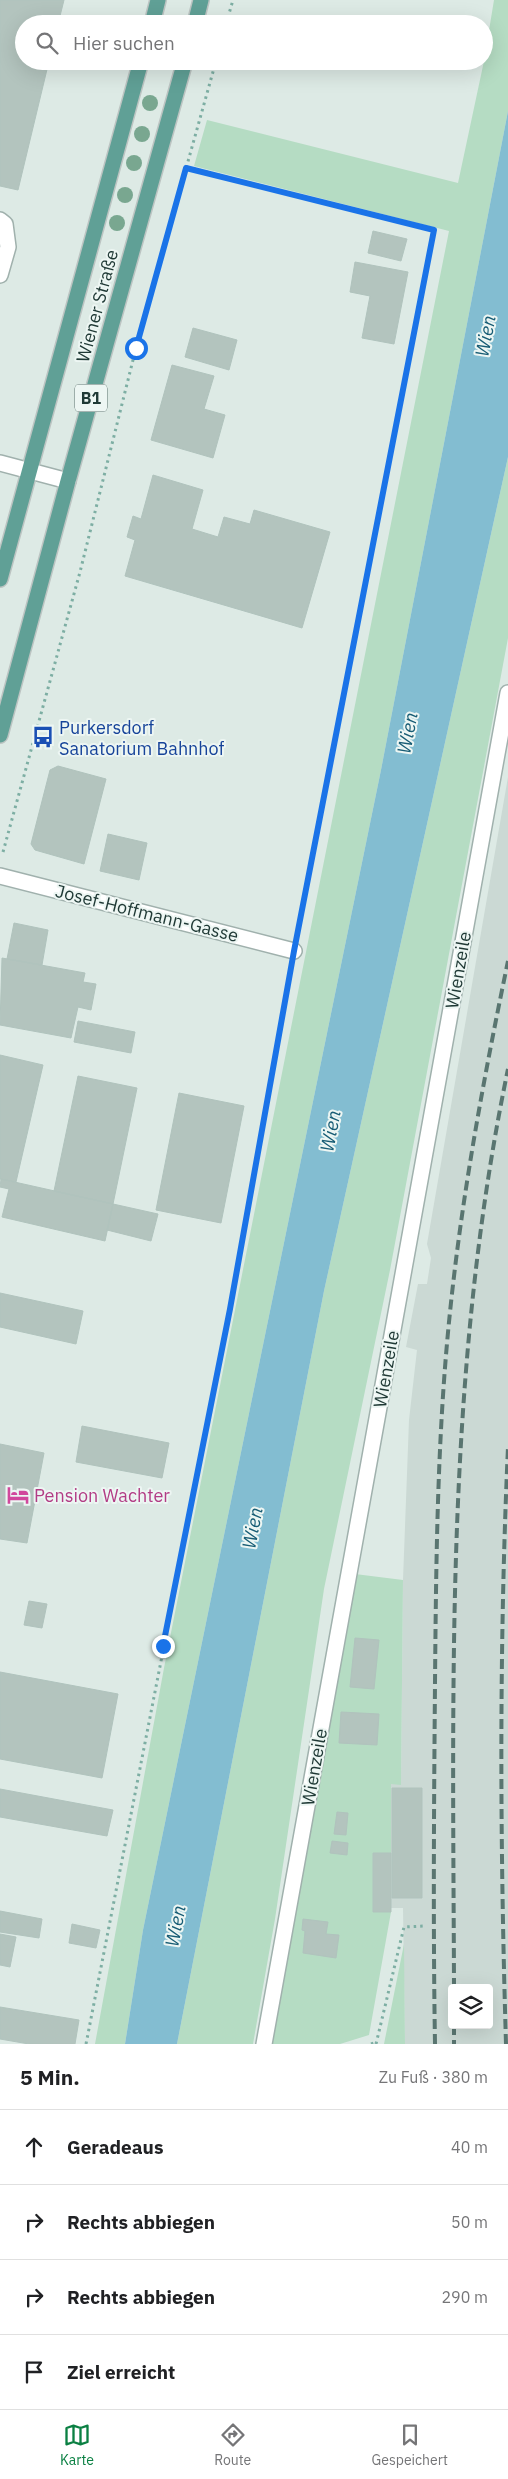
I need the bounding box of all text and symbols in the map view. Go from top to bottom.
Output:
search box [15,15,493,70]
icon: search [33,29,61,57]
text: Hier suchen [73,31,175,55]
street label: Wiener Straße [71,247,123,365]
water label: Wien [469,313,501,359]
route start [125,337,148,360]
road number: B1 [75,384,107,412]
water label: Wien [391,710,423,756]
place label: Purkersdorf Sanatorium Bahnhof [59,716,225,760]
bus stop icon: Purkersdorf Sanatorium Bahnhof [30,724,56,750]
street label: Josef-Hoffmann-Gasse [53,879,241,947]
street label: Wienzeile [440,929,476,1010]
water label: Wien [314,1108,346,1154]
street label: Wienzeile [368,1328,404,1409]
hotel icon: Pension Wachter [5,1482,31,1508]
place label: Pension Wachter [34,1484,170,1507]
water label: Wien [236,1505,268,1551]
route end [152,1635,175,1658]
street label: Wienzeile [296,1726,332,1807]
water label: Wien [159,1903,191,1949]
map controls [448,1984,493,2029]
button: layers [448,1984,493,2029]
text: 5 Min. [20,2063,80,2091]
text: Zu Fuß · 380 m [379,2067,488,2087]
icon: ahead [20,2133,48,2161]
text: Geradeaus [67,2135,164,2159]
text: 40 m [451,2137,488,2157]
icon: right [20,2208,48,2236]
text: Rechts abbiegen [67,2210,215,2234]
text: 50 m [451,2212,488,2232]
icon: right [20,2283,48,2311]
text: Rechts abbiegen [67,2285,215,2309]
text: 290 m [441,2287,488,2307]
icon: arrive [20,2358,48,2386]
text: Ziel erreicht [67,2360,175,2384]
tab: Karte [60,2421,94,2469]
tab: Route [214,2421,251,2469]
tab: Gespeichert [372,2421,448,2469]

